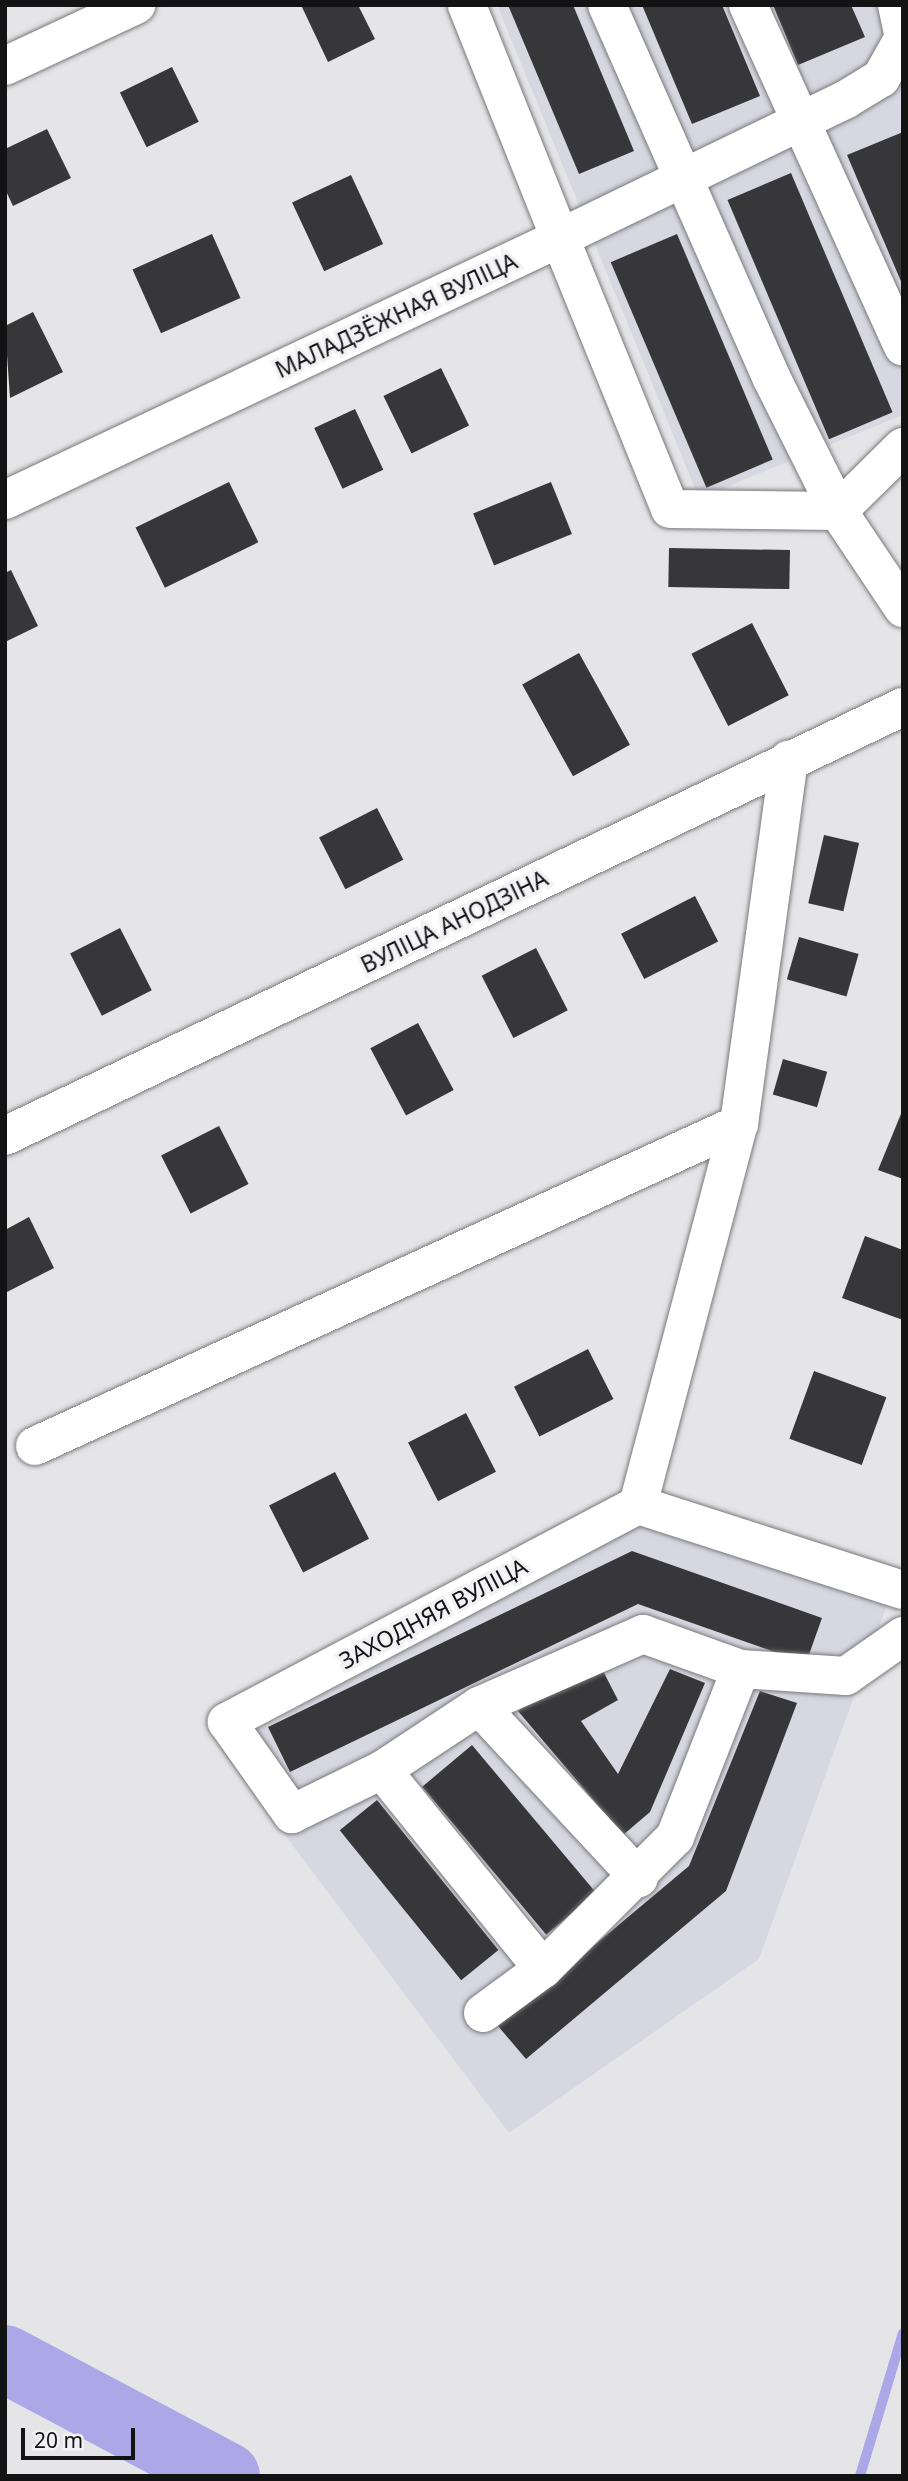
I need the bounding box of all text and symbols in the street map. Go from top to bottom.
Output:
street label: МАЛАДЗЁЖНАЯ ВУЛІЦА [271,247,521,383]
street label: ВУЛІЦА АНОДЗІНА [356,864,552,978]
street label: ЗАХОДНЯЯ ВУЛІЦА [334,1552,532,1674]
scale bar [24,2414,138,2458]
text: 20 m [34,2426,83,2454]

